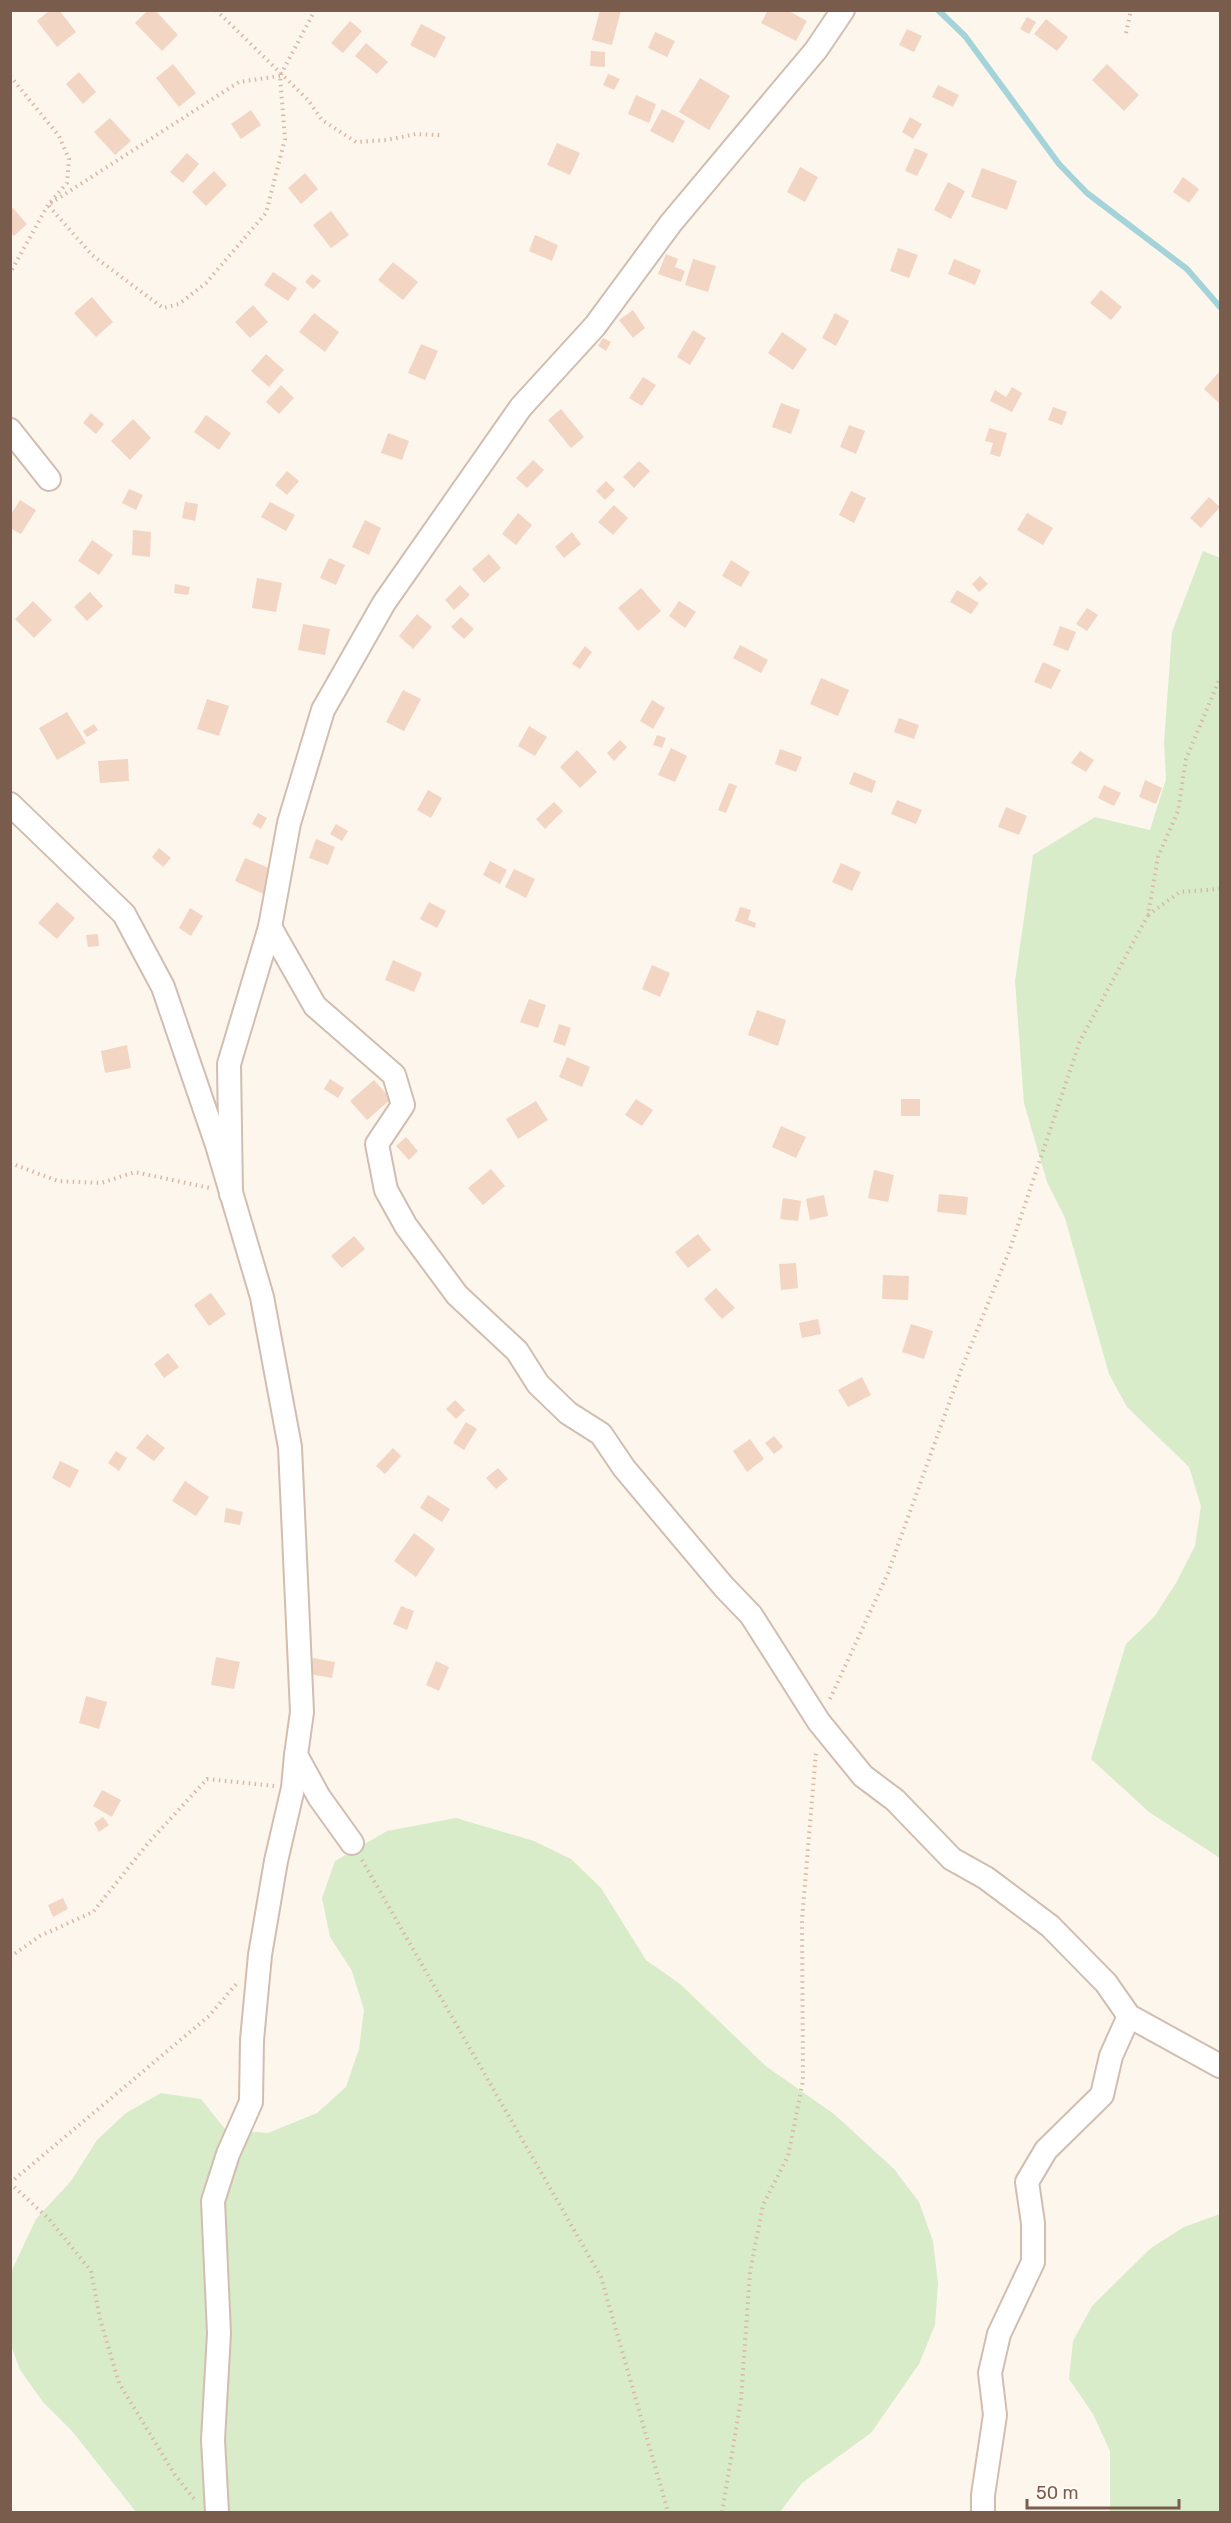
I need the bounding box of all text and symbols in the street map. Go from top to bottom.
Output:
scale bar [1027,2472,1178,2510]
text: 50 m [1036,2482,1079,2504]

